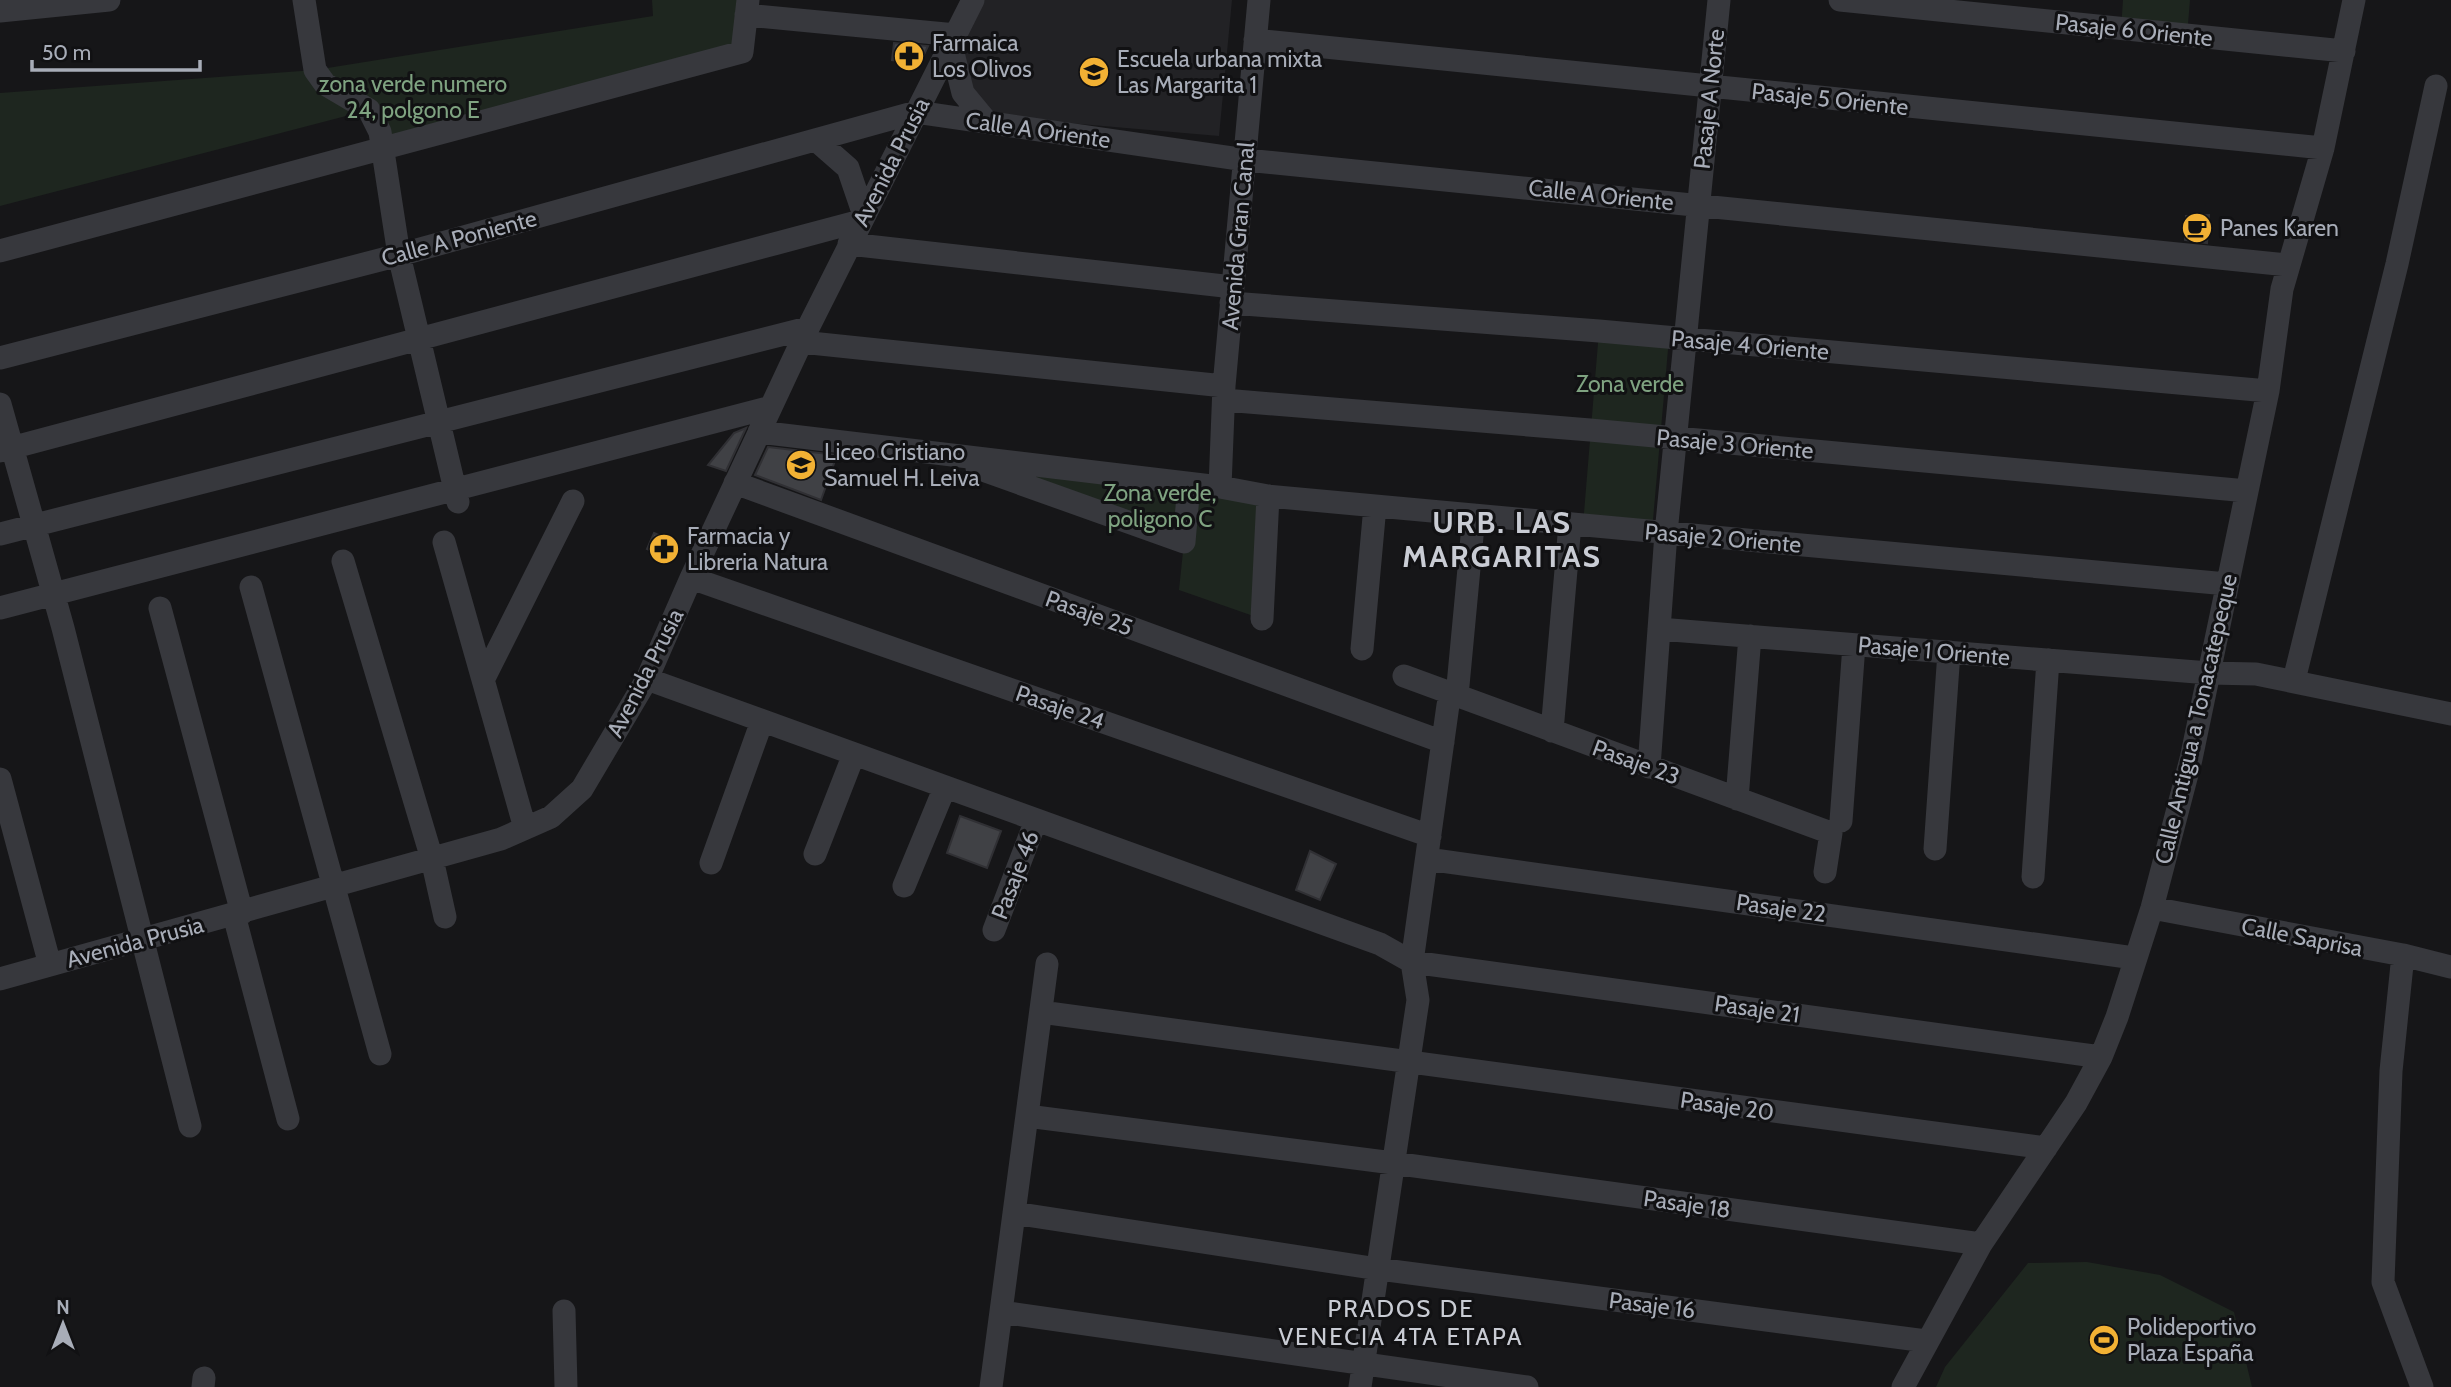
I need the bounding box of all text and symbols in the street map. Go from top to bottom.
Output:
street label: Pasaje 6 Oriente [2054,8,2214,52]
street label: Pasaje A Norte [1688,27,1730,170]
scale bar [32,28,200,72]
place label: Farmaica Los Olivos [932,29,1032,83]
pharmacy icon: Farmaica Los Olivos [892,39,926,73]
text: 50 m [42,40,91,65]
place label: Escuela urbana mixta Las Margarita 1 [1117,45,1322,99]
school or university icon: Escuela urbana mixta Las Margarita 1 [1077,55,1111,89]
park label: zona verde numero 24, polgono E [319,70,507,124]
street label: Pasaje 5 Oriente [1750,77,1910,121]
street label: Avenida Prusia [847,93,935,231]
street label: Calle A Oriente [964,106,1112,154]
street label: Avenida Gran Canal [1216,140,1260,331]
street label: Calle A Oriente [1527,173,1675,217]
street label: Calle A Poniente [378,204,540,272]
cafe icon: Panes Karen [2180,211,2214,245]
place label: Panes Karen [2220,214,2339,242]
street label: Pasaje 4 Oriente [1670,324,1830,366]
park label: Zona verde [1576,370,1684,398]
street label: Pasaje 3 Oriente [1655,423,1815,465]
place label: Liceo Cristiano Samuel H. Leiva [824,438,979,492]
school or university icon: Liceo Cristiano Samuel H. Leiva [784,448,818,482]
park label: Zona verde, poligono C [1103,479,1217,533]
district label: URB. LAS MARGARITAS [1402,504,1602,575]
street label: Pasaje 2 Oriente [1644,517,1803,559]
place label: Farmacia y Libreria Natura [687,522,828,576]
pharmacy icon: Farmacia y Libreria Natura [647,532,681,566]
street label: Calle Antigua a Tonacatepeque [2149,571,2243,867]
street label: Pasaje 25 [1042,584,1136,642]
street label: Avenida Prusia [601,604,689,742]
street label: Pasaje 1 Oriente [1857,630,2011,672]
street label: Pasaje 24 [1012,679,1108,735]
street label: Pasaje 23 [1589,733,1683,791]
street label: Pasaje 46 [985,827,1045,923]
street label: Pasaje 22 [1734,888,1828,928]
street label: Avenida Prusia [63,910,207,974]
street label: Calle Saprisa [2239,912,2365,962]
street label: Pasaje 21 [1713,989,1801,1029]
street label: Pasaje 20 [1678,1086,1776,1126]
street label: Pasaje 18 [1642,1184,1732,1224]
street label: Pasaje 16 [1607,1286,1697,1324]
north arrow [28,1289,98,1359]
district label: PRADOS DE VENECIA 4TA ETAPA [1278,1294,1524,1351]
text: N [56,1296,70,1319]
place label: Polideportivo Plaza España [2127,1313,2256,1367]
sports icon: Polideportivo Plaza España [2087,1323,2121,1357]

